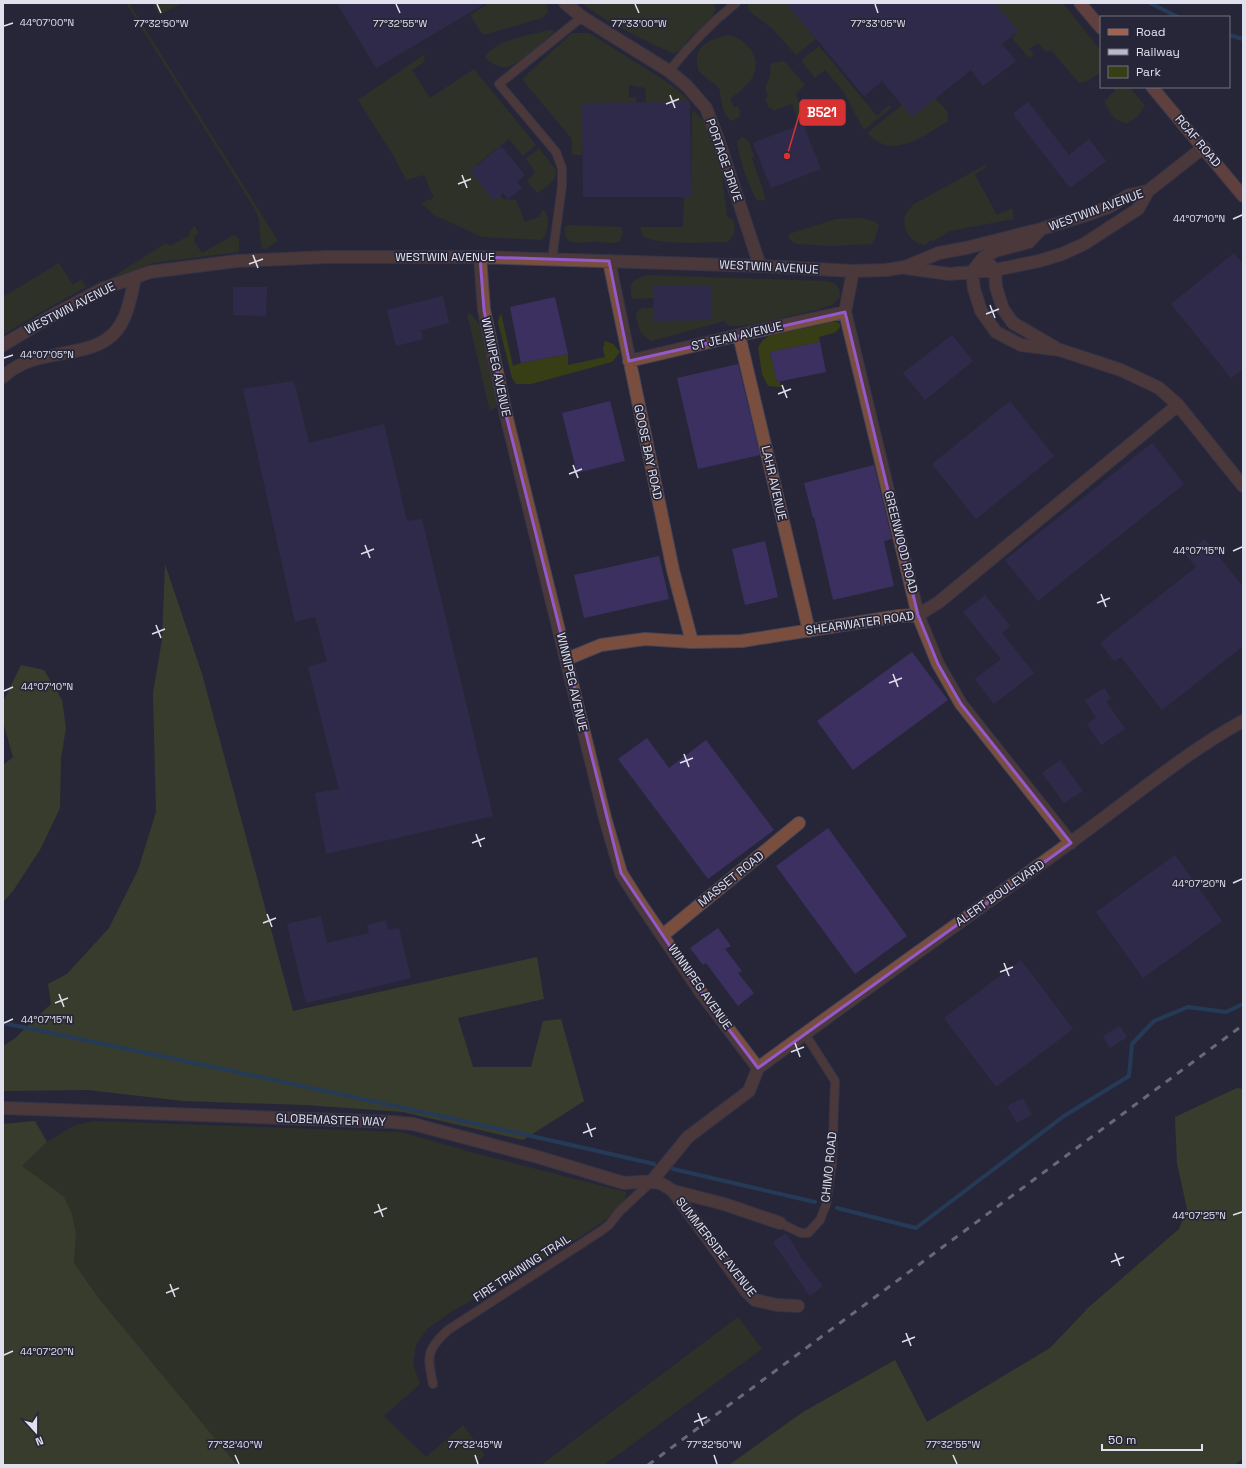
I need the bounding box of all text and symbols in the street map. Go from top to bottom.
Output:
text: 44°07'00"N [20,16,74,29]
legend [1100,16,1230,88]
text: 77°32'50"W [133,17,189,30]
text: 77°32'55"W [373,17,428,30]
text: 77°33'00"W [611,17,667,30]
text: 77°33'05"W [850,17,906,30]
text: Road [1136,24,1165,40]
text: Railway [1136,44,1180,60]
text: Park [1136,64,1161,80]
callout: B521 [800,100,845,125]
text: B521 [807,104,837,121]
street label: RCAF ROAD [1172,112,1225,170]
street label: PORTAGE DRIVE [702,116,746,204]
street label: WESTWIN AVENUE [1047,185,1146,235]
text: 44°07'10"N [1173,212,1225,225]
street label: WESTWIN AVENUE [395,249,495,265]
street label: WESTWIN AVENUE [719,256,819,278]
street label: WESTWIN AVENUE [22,278,118,338]
street label: WINNIPEG AVENUE [478,316,514,418]
street label: ST JEAN AVENUE [690,318,784,354]
text: 44°07'05"N [20,348,74,361]
street label: GOOSE BAY ROAD [630,403,666,501]
street label: LAHR AVENUE [758,444,790,522]
street label: GREENWOOD ROAD [881,489,921,595]
text: 44°07'15"N [1173,544,1225,557]
street label: SHEARWATER ROAD [805,607,915,639]
street label: WINNIPEG AVENUE [553,631,591,733]
text: 44°07'10"N [21,680,73,693]
street label: MASSET ROAD [695,848,767,910]
street label: ALERT BOULEVARD [952,856,1048,930]
text: 44°07'20"N [1172,877,1226,890]
street label: WINNIPEG AVENUE [664,941,736,1033]
text: 44°07'15"N [21,1013,73,1026]
street label: GLOBEMASTER WAY [276,1110,387,1130]
street label: CHIMO ROAD [817,1131,841,1203]
street label: SUMMERSIDE AVENUE [672,1194,760,1300]
text: 44°07'25"N [1172,1209,1226,1222]
street label: FIRE TRAINING TRAIL [470,1230,574,1305]
text: 44°07'20"N [20,1345,74,1358]
north arrow [16,1412,56,1452]
scale bar [1102,1426,1202,1452]
text: 50 m [1108,1432,1136,1448]
text: N [34,1433,46,1449]
text: 77°32'40"W [208,1438,263,1451]
text: 77°32'45"W [448,1438,502,1451]
text: 77°32'50"W [686,1438,742,1451]
text: 77°32'55"W [926,1438,981,1451]

